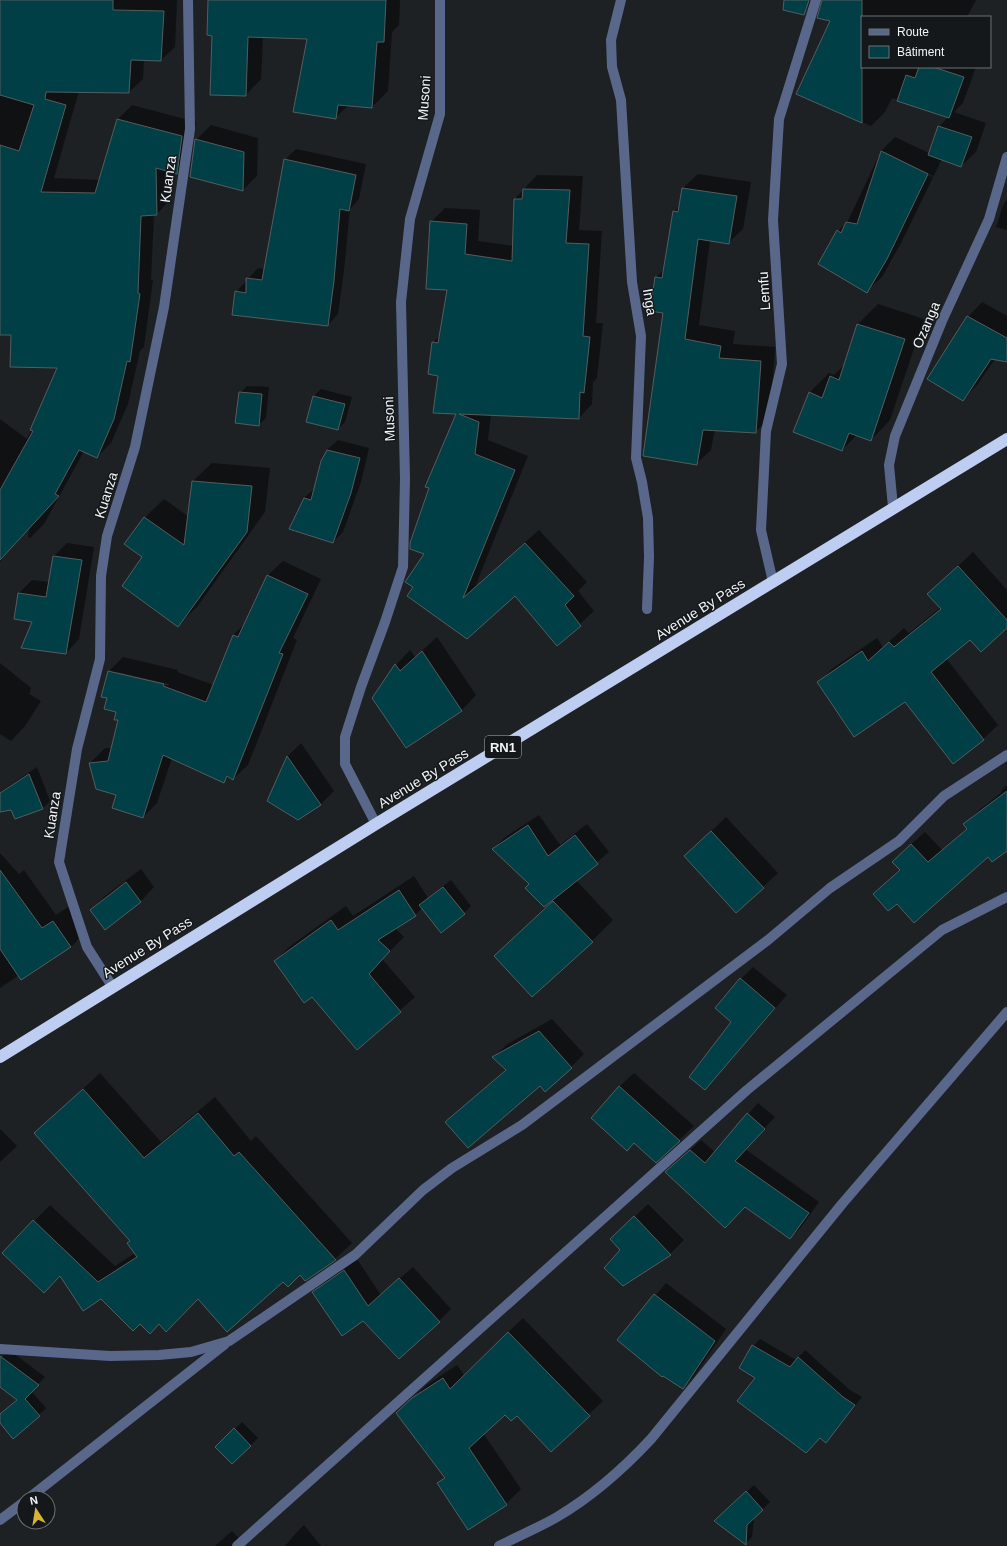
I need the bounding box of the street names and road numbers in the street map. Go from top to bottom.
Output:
street label: Musoni [414,75,434,121]
street label: Kuanza [157,154,179,204]
street label: Lemfu [755,271,773,311]
street label: Inga [640,287,660,317]
street label: Ozanga [909,299,943,351]
street label: Musoni [380,396,398,442]
street label: Kuanza [91,470,121,520]
street label: Avenue By Pass [652,575,748,643]
road number: RN1 [485,736,521,758]
street label: Avenue By Pass [375,745,471,811]
street label: Kuanza [40,790,64,840]
street label: Avenue By Pass [99,913,195,981]

